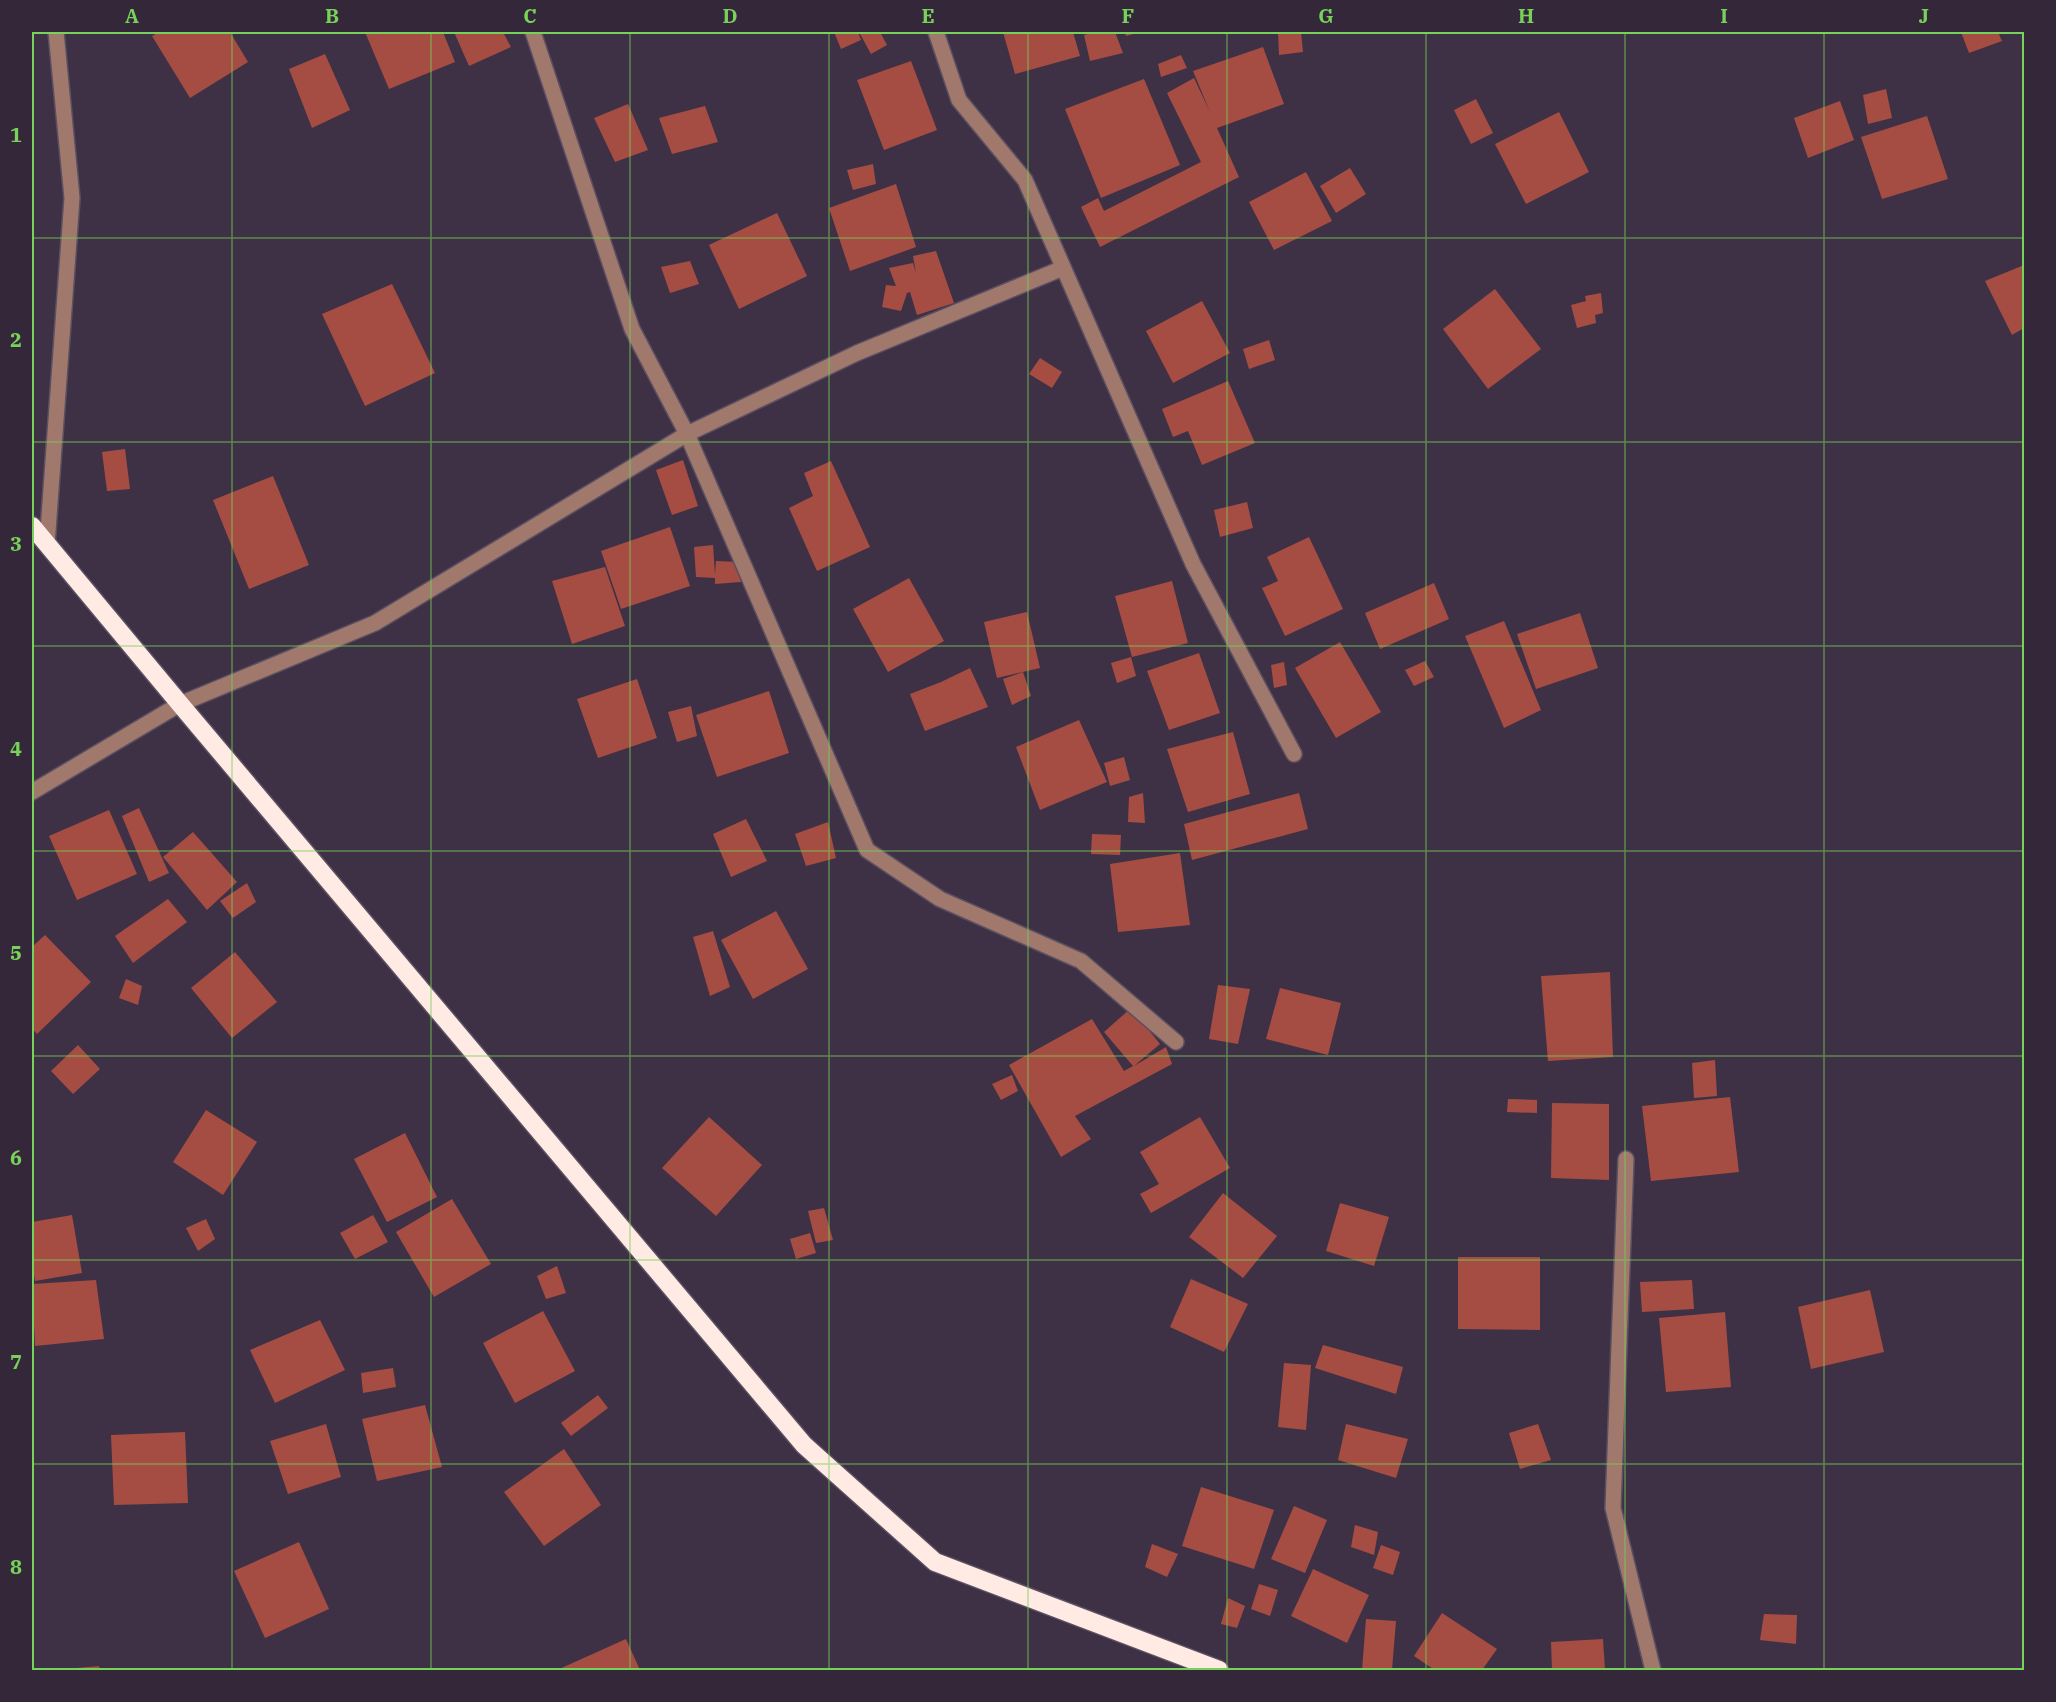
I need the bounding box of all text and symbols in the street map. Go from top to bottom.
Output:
text: A [125,2,139,29]
text: B [325,2,339,29]
text: C [523,2,537,29]
text: D [722,2,738,29]
text: E [921,2,935,29]
text: F [1122,2,1134,29]
text: G [1318,2,1334,29]
text: H [1518,2,1534,29]
text: I [1720,2,1728,29]
text: J [1919,2,1929,29]
text: 1 [10,121,22,148]
text: 2 [10,326,22,353]
text: 3 [10,530,22,557]
text: 4 [10,735,22,762]
text: 5 [10,939,22,966]
text: 6 [10,1144,22,1171]
text: 7 [10,1348,22,1375]
text: 8 [10,1553,22,1580]

